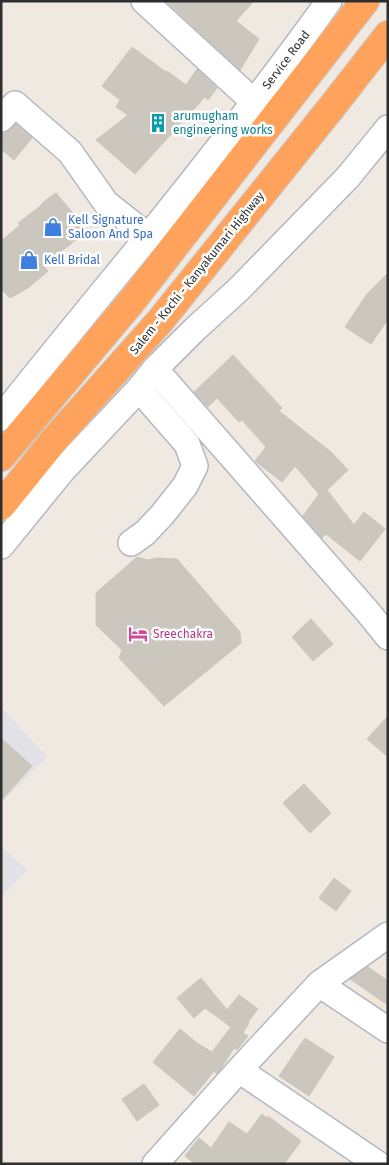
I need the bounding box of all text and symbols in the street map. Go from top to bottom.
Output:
street label: Service Road [259,28,313,92]
place label: arumugham engineering works [173,109,273,137]
building icon: arumugham engineering works [147,112,169,134]
street label: Salem - Kochi - Kanyakumari Highway [127,189,267,357]
place label: Kell Signature Saloon And Spa [68,213,153,241]
shop icon: Kell Signature Saloon And Spa [42,216,64,238]
shop icon: Kell Bridal [18,249,40,271]
place label: Kell Bridal [44,253,101,267]
hotel icon: Sreechakra [127,623,149,645]
place label: Sreechakra [153,627,213,641]

